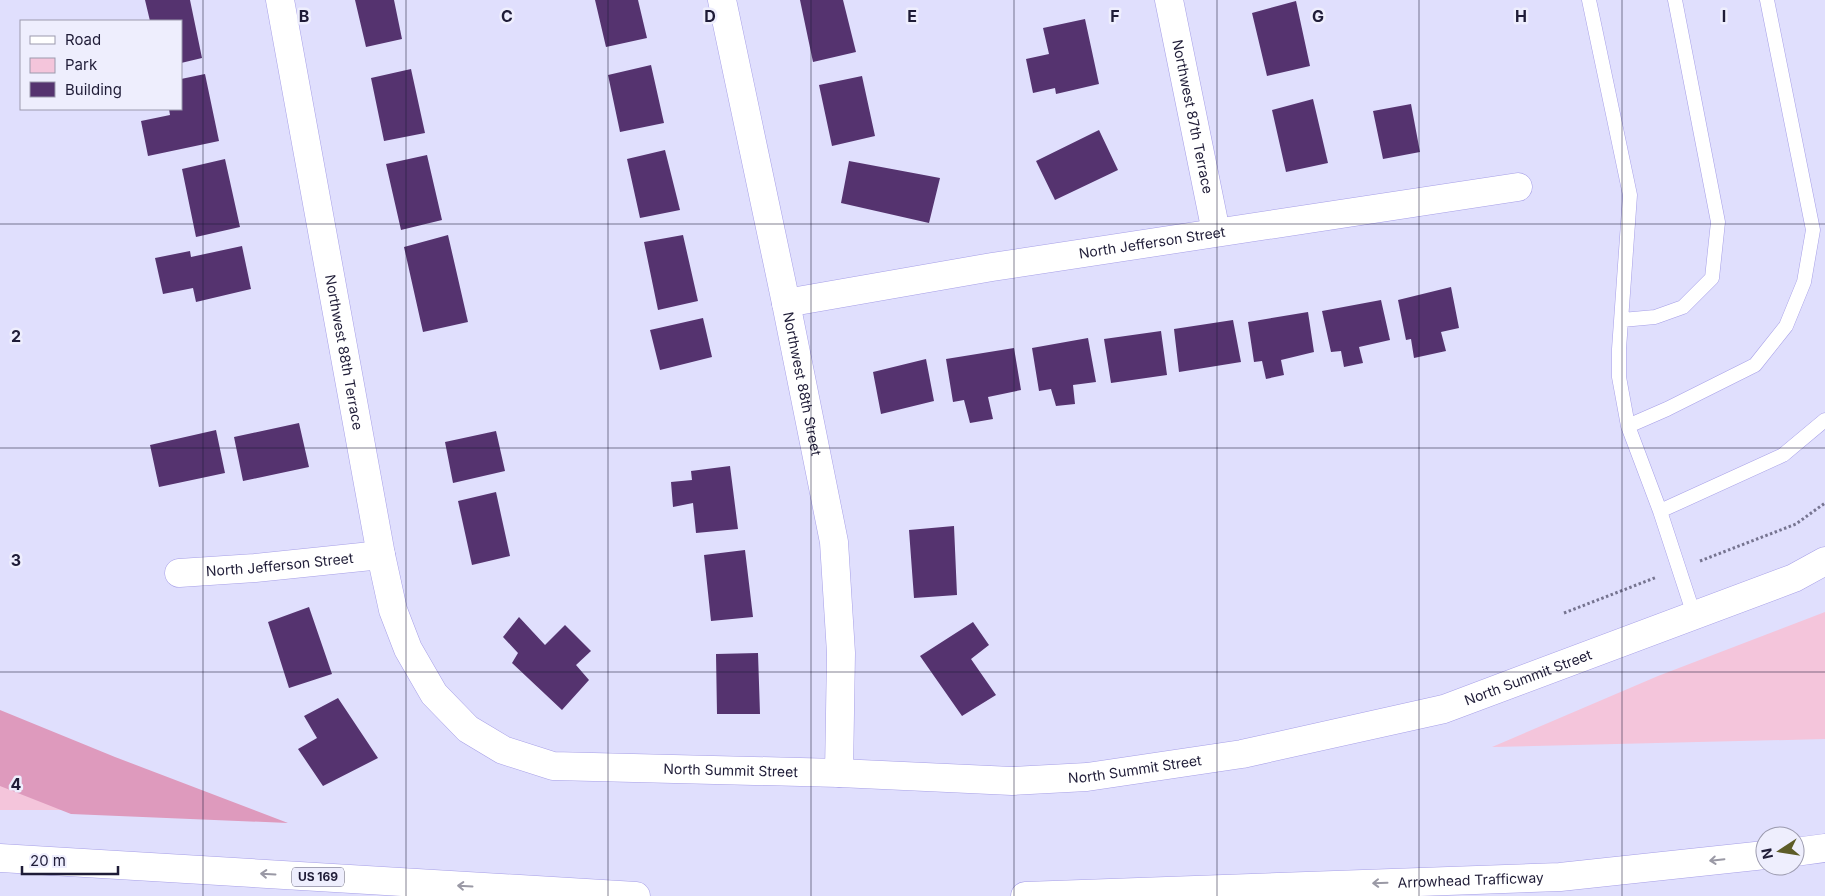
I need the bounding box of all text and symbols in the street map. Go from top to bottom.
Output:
text: B [299,6,309,26]
text: C [501,6,513,26]
text: D [704,6,716,26]
text: E [907,6,917,26]
text: F [1110,6,1120,26]
text: G [1312,6,1324,26]
text: H [1515,6,1527,26]
text: I [1722,6,1726,26]
legend [20,20,182,110]
text: Road [65,30,101,49]
street label: Northwest 87th Terrace [1169,38,1217,195]
text: Park [65,55,98,74]
text: Building [65,80,122,99]
street label: North Jefferson Street [1078,223,1227,262]
street label: Northwest 88th Terrace [322,273,367,431]
street label: Northwest 88th Street [780,310,826,457]
text: 2 [11,326,21,346]
street label: North Jefferson Street [205,549,354,579]
text: 3 [11,550,21,570]
street label: North Summit Street [1462,645,1594,709]
street label: North Summit Street [1068,751,1203,786]
street label: North Summit Street [663,760,799,780]
text: 4 [11,774,22,794]
north arrow [1755,826,1805,876]
scale bar [22,844,119,876]
text: N [1757,847,1776,861]
text: 20 m [30,851,66,870]
one-way arrow [1709,855,1725,865]
road number: US 169 [292,868,344,886]
street label: Arrowhead Trafficway [1397,869,1544,891]
one-way arrow [260,870,276,879]
one-way arrow [1372,879,1388,888]
one-way arrow [457,881,473,890]

